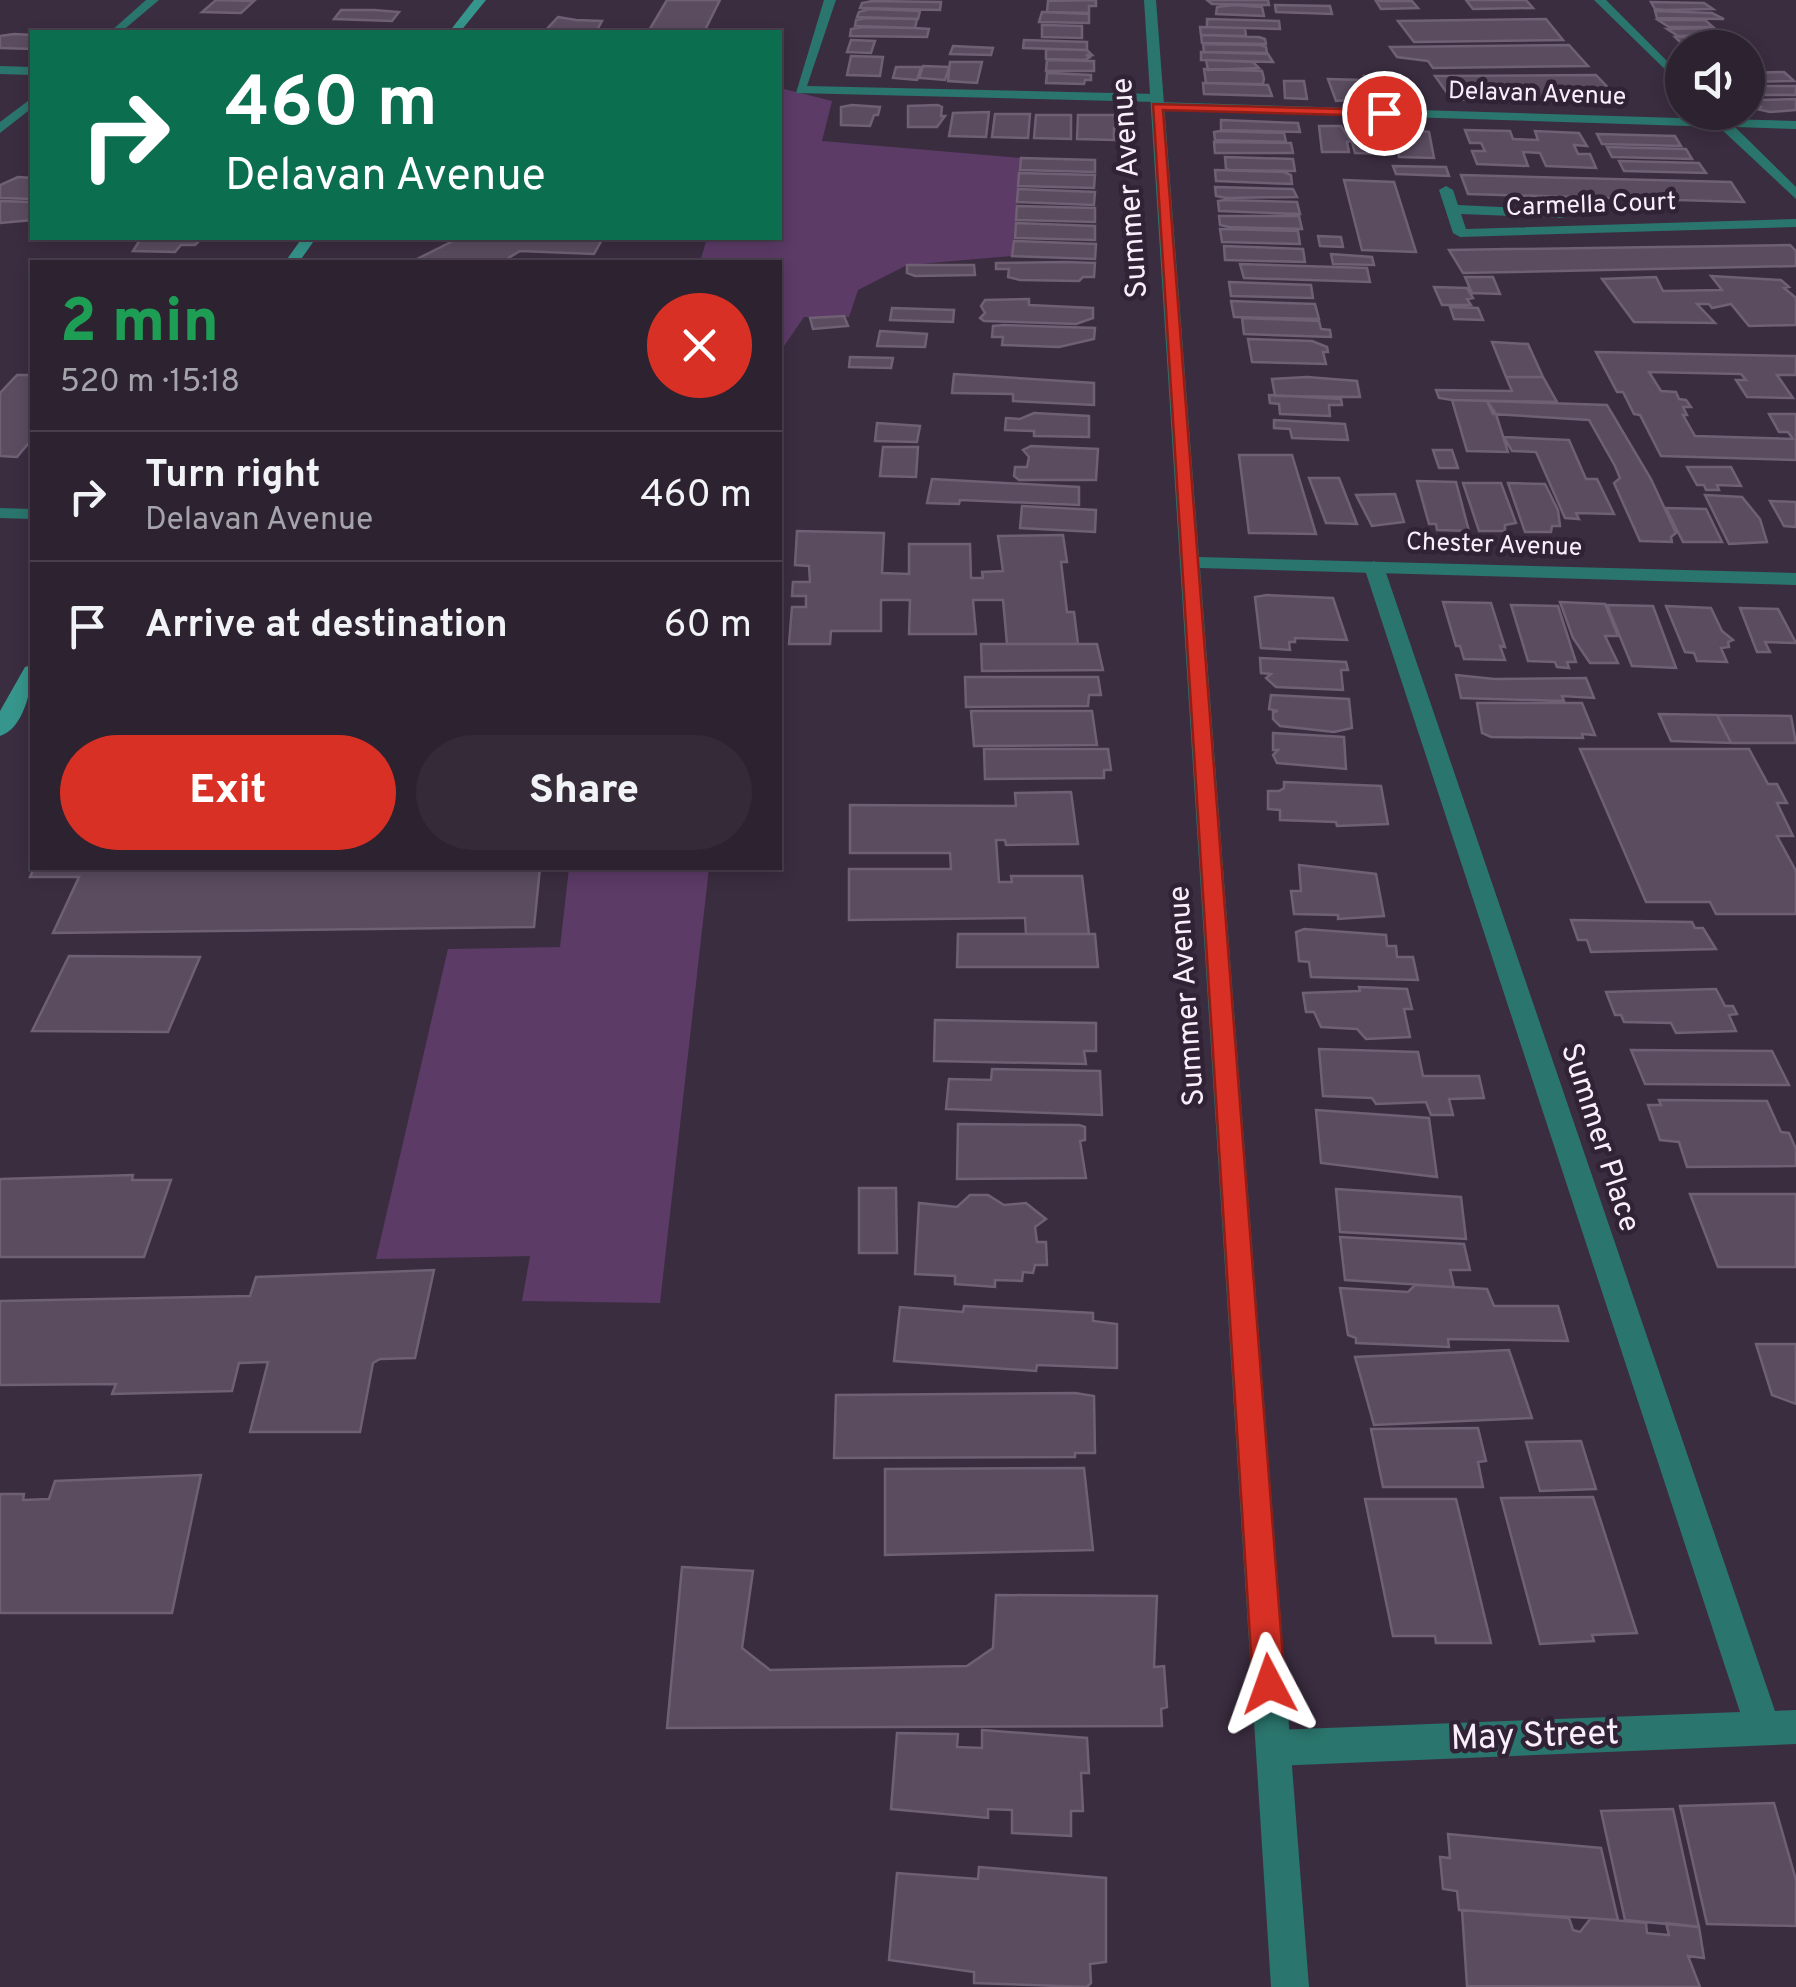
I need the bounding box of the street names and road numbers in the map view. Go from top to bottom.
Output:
street label: Summer Avenue [1105,76,1157,300]
street label: Delavan Avenue [1447,76,1627,114]
street label: Carmella Court [1505,187,1677,225]
street label: Chester Avenue [1405,527,1583,565]
street label: Summer Avenue [1162,884,1214,1108]
street label: Summer Place [1551,1039,1647,1237]
street label: May Street [1450,1712,1620,1762]

